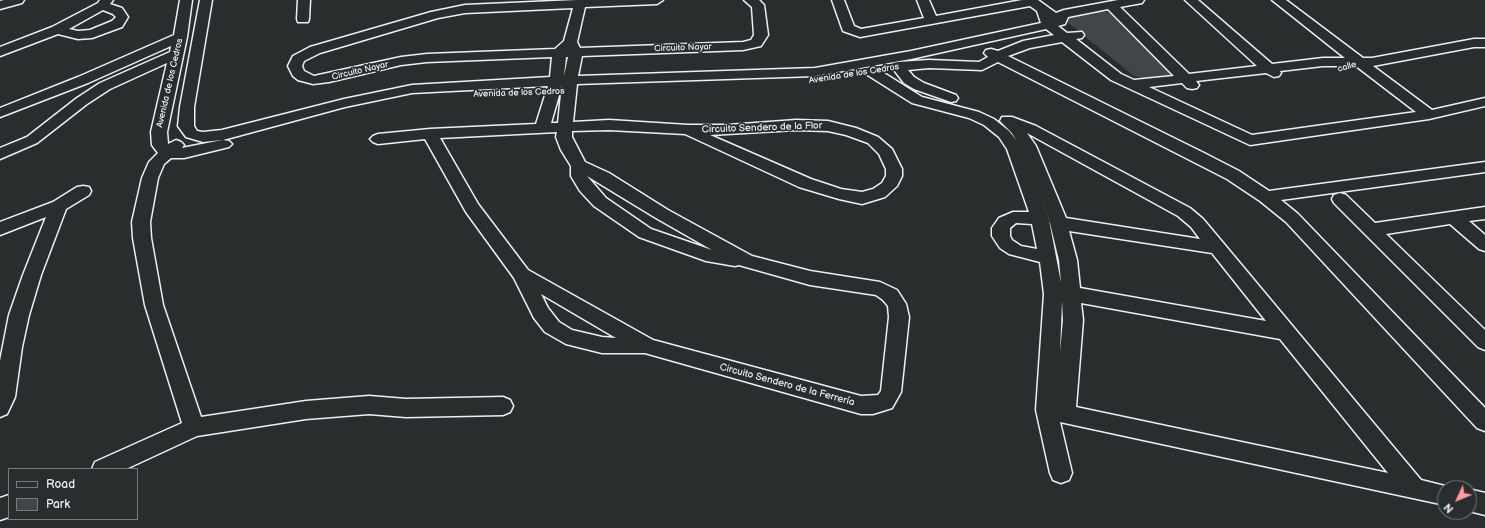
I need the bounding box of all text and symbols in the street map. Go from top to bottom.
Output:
street label: Avenida de los Cedros [154,37,186,129]
street label: Circuito Nayar [654,42,712,54]
street label: Circuito Nayar [331,59,389,83]
street label: calle [1336,59,1358,75]
street label: Avenida de los Cedros [808,62,900,86]
street label: Avenida de los Cedros [473,86,565,100]
street label: Circuito Sendero de la Flor [702,120,822,136]
street label: Circuito Sendero de la Ferrería [718,361,856,409]
legend [8,468,138,520]
text: Road [46,477,75,492]
north arrow [1437,480,1477,520]
text: Park [46,497,70,512]
text: N [1441,501,1456,515]

